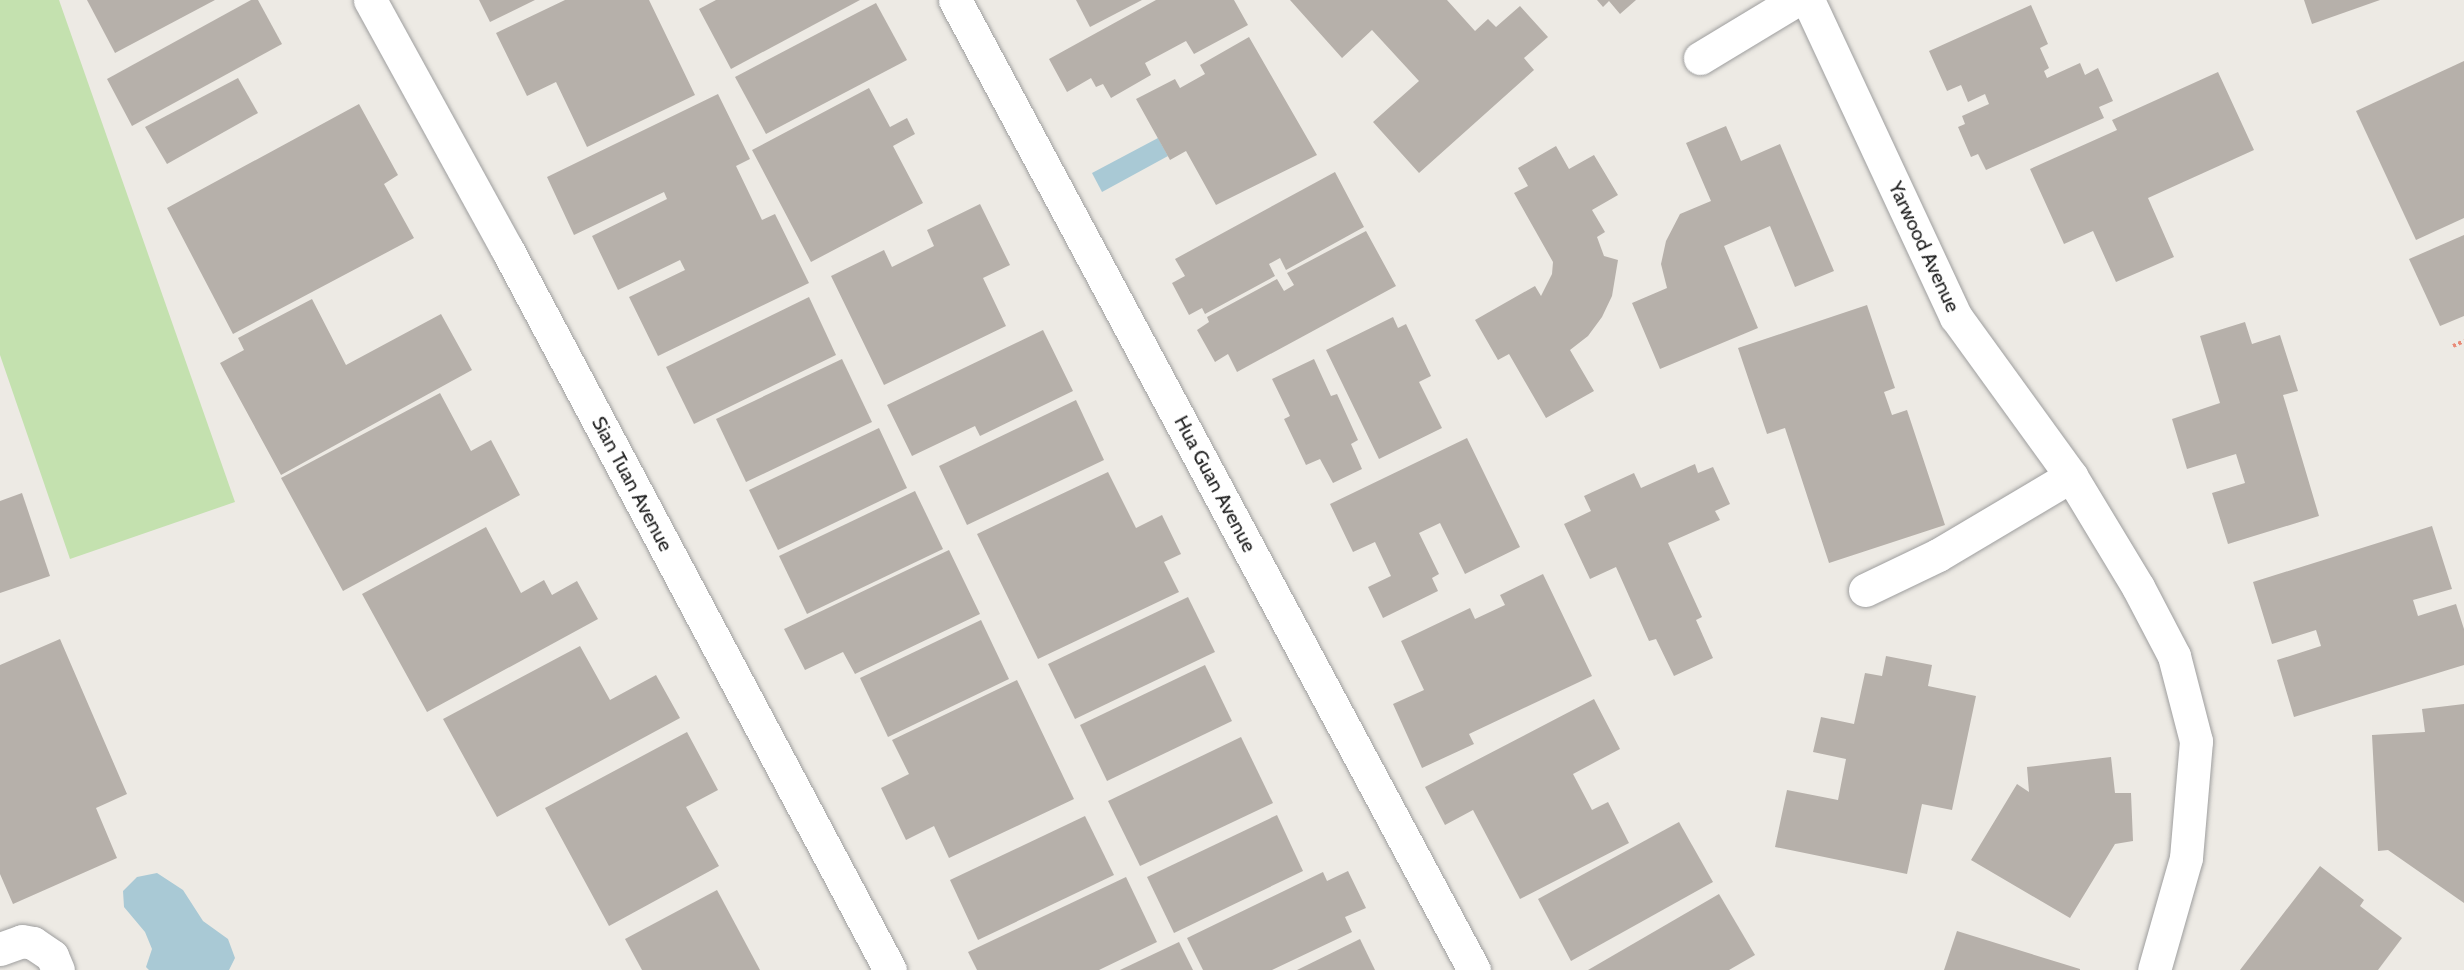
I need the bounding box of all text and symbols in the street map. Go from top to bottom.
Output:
street label: Yarwood Avenue [1883,178,1965,316]
street label: Hua Guan Avenue [1169,412,1261,556]
street label: Sian Tuan Avenue [586,413,678,555]

